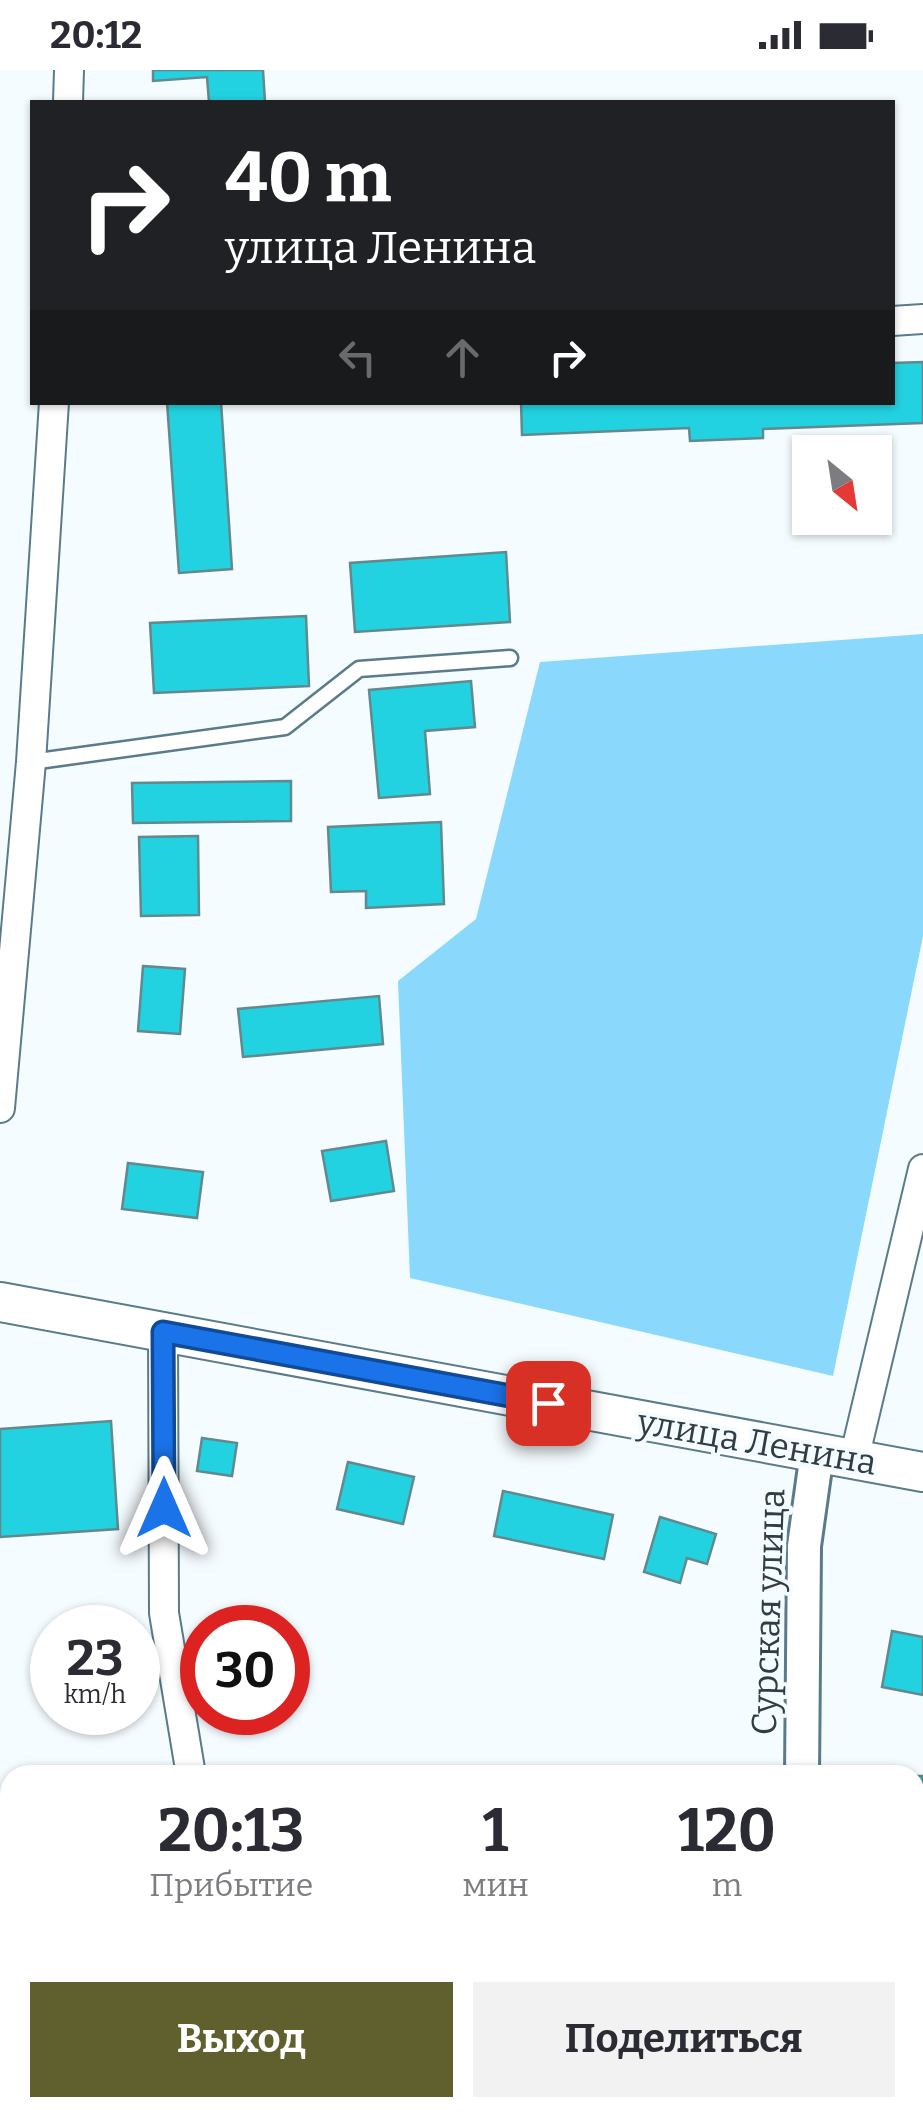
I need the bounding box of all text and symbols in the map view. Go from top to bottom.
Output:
text: 20:12 [50,12,142,58]
text: 40 m [225,136,391,220]
icon: right [60,140,190,270]
text: улица Ленина [225,221,536,275]
icon: left [330,330,385,385]
icon: ahead [435,330,490,385]
icon: right [540,330,595,385]
north arrow [792,435,892,535]
map controls [792,435,892,535]
pin [506,1361,591,1446]
icon: arrive [521,1376,576,1431]
street label: улица Ленина [633,1400,880,1484]
position arrow [112,1456,216,1560]
street label: Сурская улица [743,1488,793,1736]
speed limit sign: 30 [180,1605,310,1735]
text: 23 [67,1628,123,1688]
text: km/h [64,1680,126,1710]
text: 20:13 [158,1795,304,1867]
text: 1 [483,1795,509,1867]
text: 120 [678,1795,776,1867]
text: Прибытие [149,1866,313,1904]
text: мин [462,1866,529,1904]
text: m [712,1866,742,1904]
button: Выход [30,1982,453,2097]
button: Поделиться [473,1982,895,2097]

